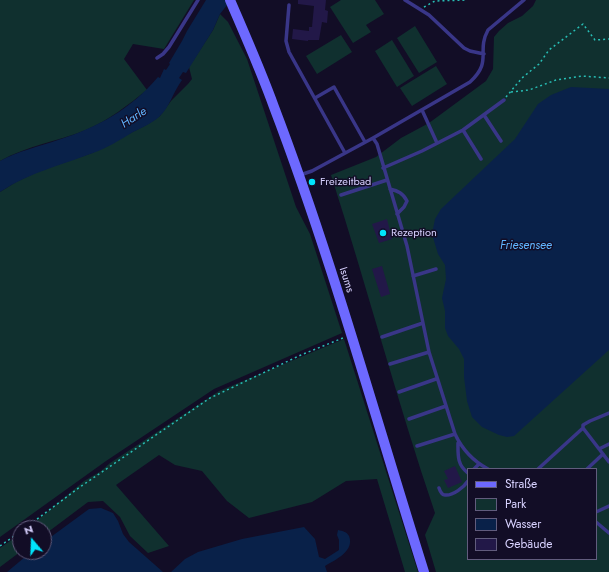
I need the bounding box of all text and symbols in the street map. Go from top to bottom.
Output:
water label: Harle [118,104,150,132]
place label: Freizeitbad [320,175,371,189]
marker: Freizeitbad [307,177,317,187]
place label: Rezeption [391,226,437,240]
marker: Rezeption [378,228,388,238]
water label: Friesensee [500,239,552,253]
street label: Isums [336,266,356,294]
legend [467,468,597,560]
text: Straße [505,475,537,493]
text: Park [505,495,526,513]
text: Wasser [505,515,541,533]
north arrow [12,520,52,560]
text: N [22,521,35,539]
text: Gebäude [505,535,552,553]

